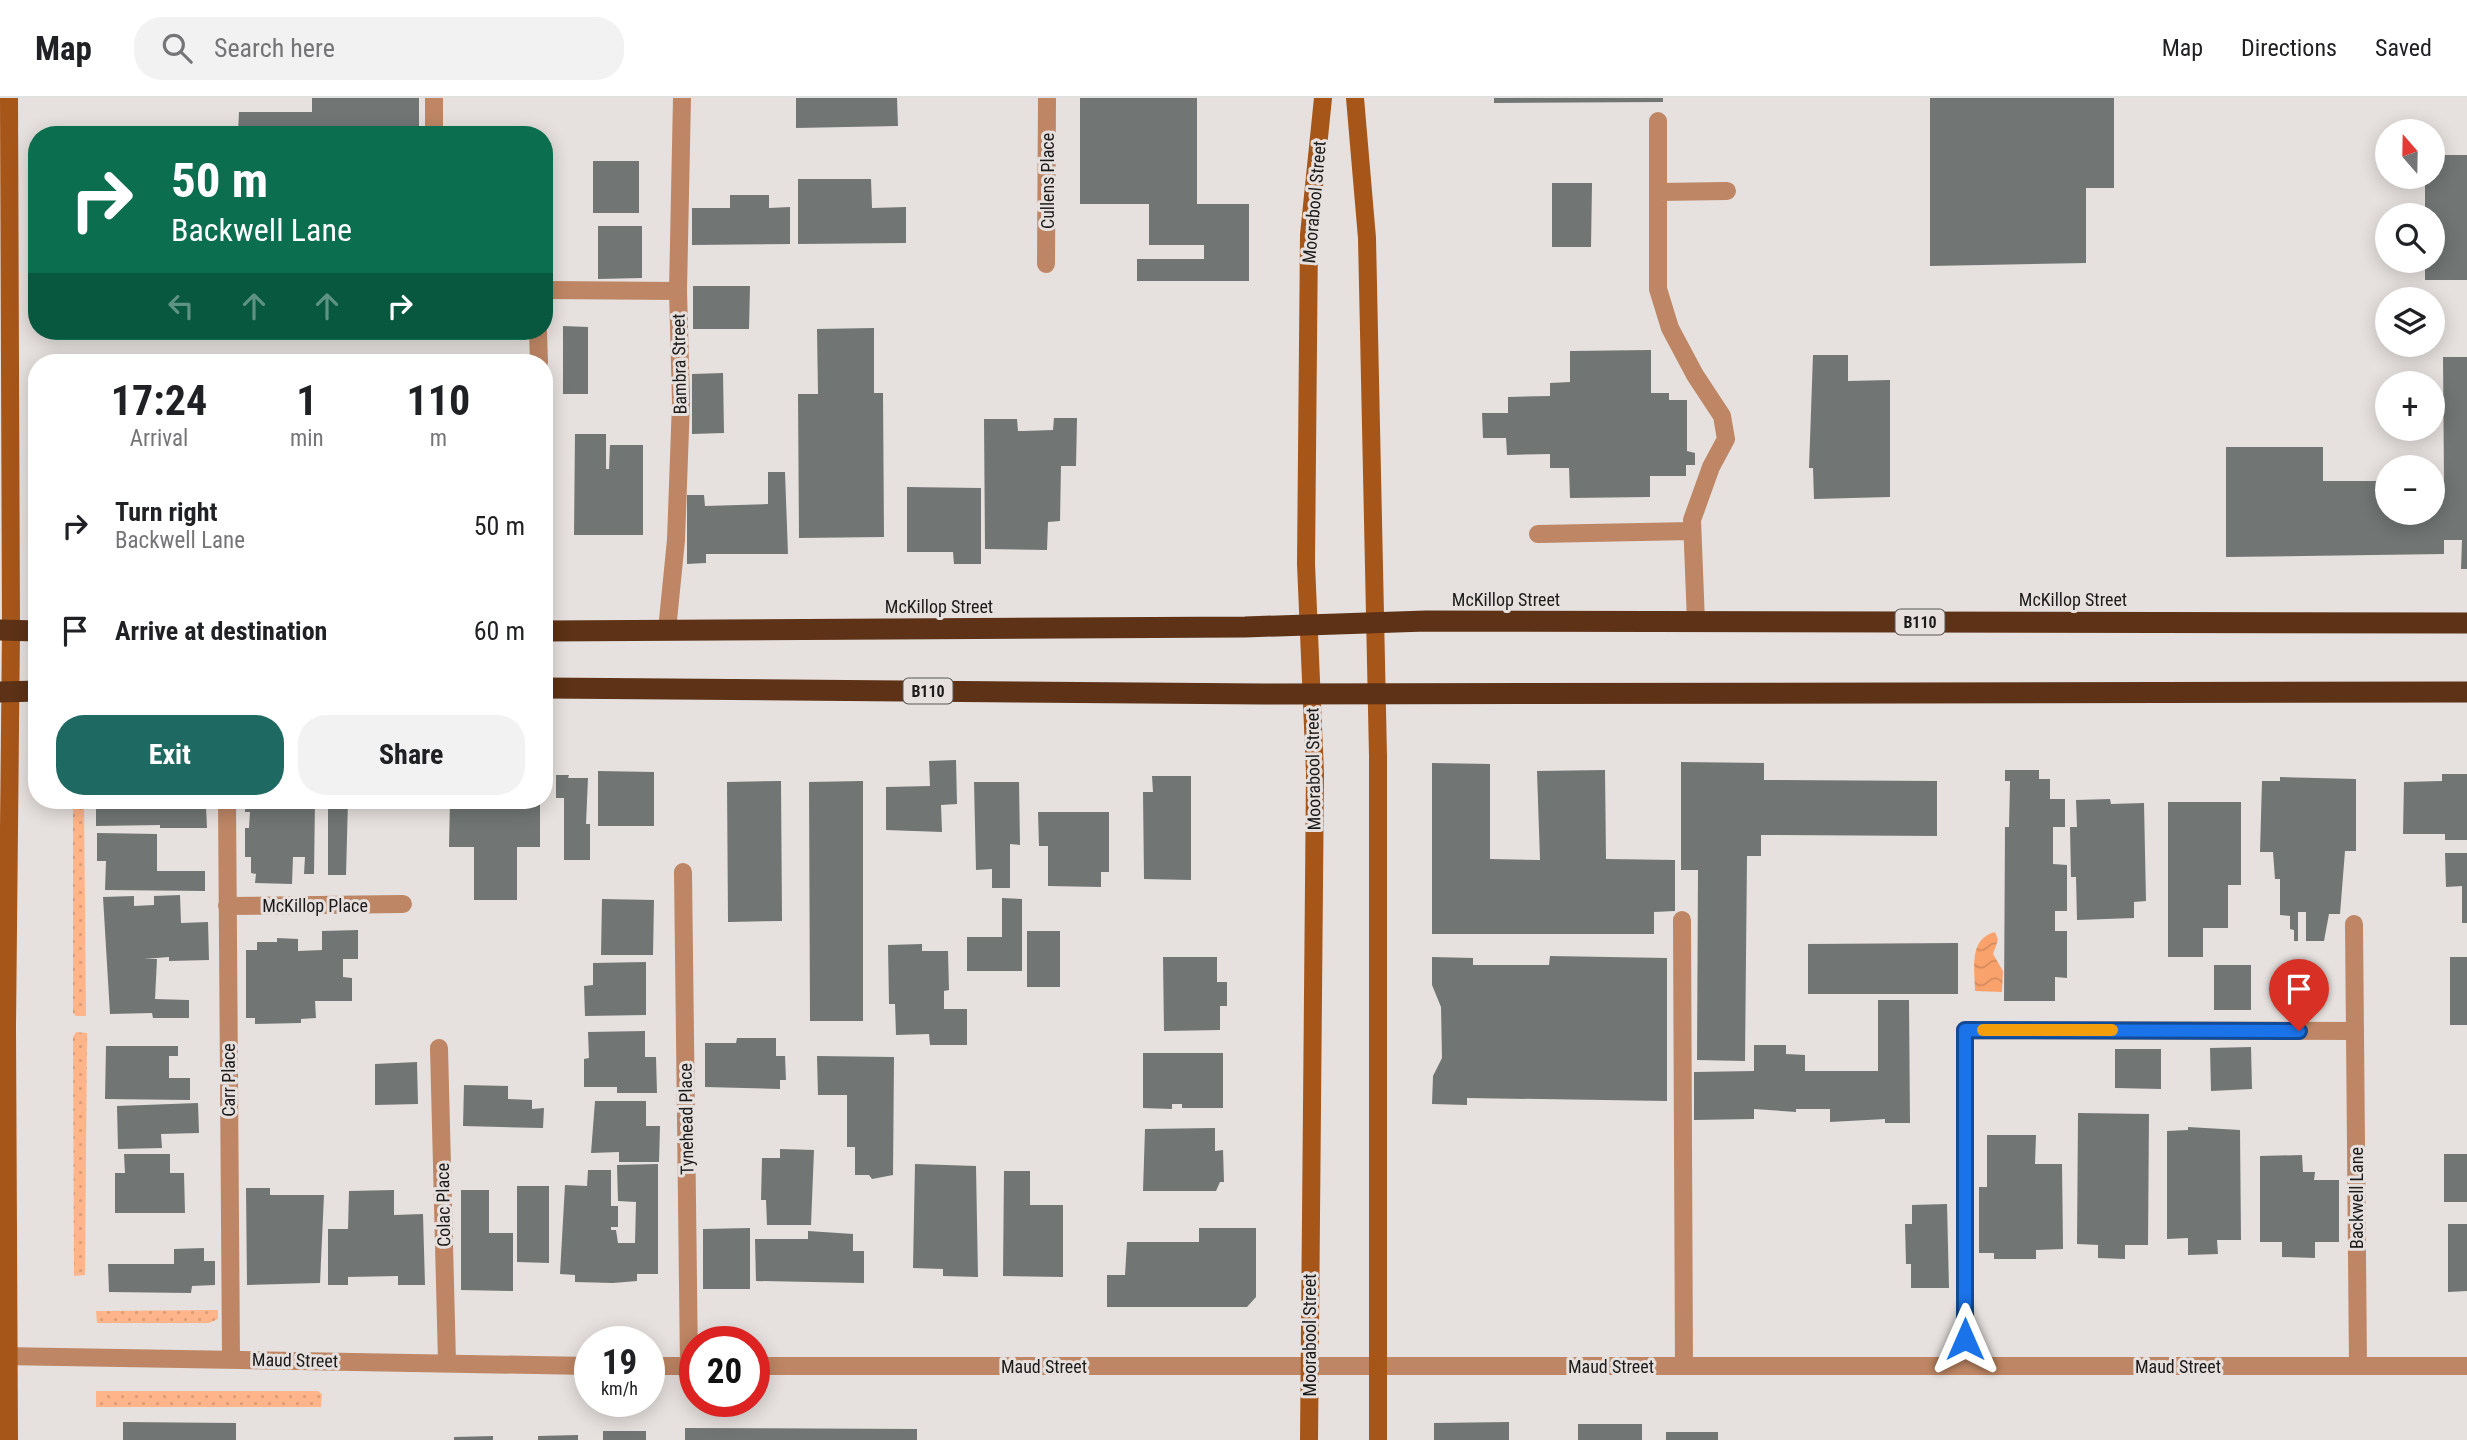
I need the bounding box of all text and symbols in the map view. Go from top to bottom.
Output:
search box [134,17,624,80]
text: Map [35,29,92,68]
icon: search [158,29,196,67]
text: Search here [214,33,335,63]
text: Map [2162,34,2203,62]
text: Directions [2241,34,2337,62]
text: Saved [2375,34,2432,62]
north arrow [2375,119,2445,189]
map controls [2375,119,2445,525]
street label: Cullens Place [1037,133,1058,229]
street label: Moorabool Street [1298,140,1330,264]
text: 50 m [171,152,268,209]
icon: right [56,154,147,245]
button: search [2375,203,2445,273]
text: Backwell Lane [171,211,352,249]
icon: left [162,287,200,325]
icon: ahead [235,287,273,325]
icon: ahead [308,287,346,325]
icon: right [381,287,419,325]
button: layers [2375,287,2445,357]
street label: Bambra Street [668,313,690,415]
button: + [2375,371,2445,441]
text: 17:24 [111,376,207,425]
text: 1 [296,376,317,425]
text: 110 [406,376,470,425]
text: Arrival [130,425,188,452]
text: min [290,425,324,452]
text: m [430,425,447,452]
button: − [2375,455,2445,525]
text: Turn right [115,497,217,527]
icon: right [56,507,94,545]
text: 50 m [474,511,525,541]
text: Backwell Lane [115,527,245,554]
street label: McKillop Street [1452,589,1560,610]
street label: McKillop Street [2019,589,2127,610]
street label: McKillop Street [885,596,993,617]
road number: B110 [1896,610,1944,635]
icon: arrive [56,612,94,650]
text: Arrive at destination [115,616,327,646]
text: 60 m [474,616,525,646]
road number: B110 [904,678,953,704]
street label: Moorabool Street [1301,707,1325,831]
button: Exit [56,715,284,795]
button: Share [298,715,525,795]
street label: McKillop Place [262,895,368,916]
pin [2269,959,2329,1031]
icon: arrive [2280,970,2318,1008]
street label: Carr Place [218,1043,239,1117]
street label: Tynehead Place [675,1063,697,1175]
street label: Backwell Lane [2346,1147,2367,1249]
street label: Colac Place [432,1163,454,1247]
street label: Moorabool Street [1299,1274,1320,1396]
position arrow [1928,1302,2002,1376]
speed limit sign: 20 [679,1326,770,1417]
text: 19 [602,1342,637,1383]
street label: Maud Street [252,1349,338,1371]
street label: Maud Street [1001,1356,1087,1377]
street label: Maud Street [1568,1356,1654,1377]
street label: Maud Street [2135,1356,2221,1377]
text: km/h [601,1378,638,1399]

